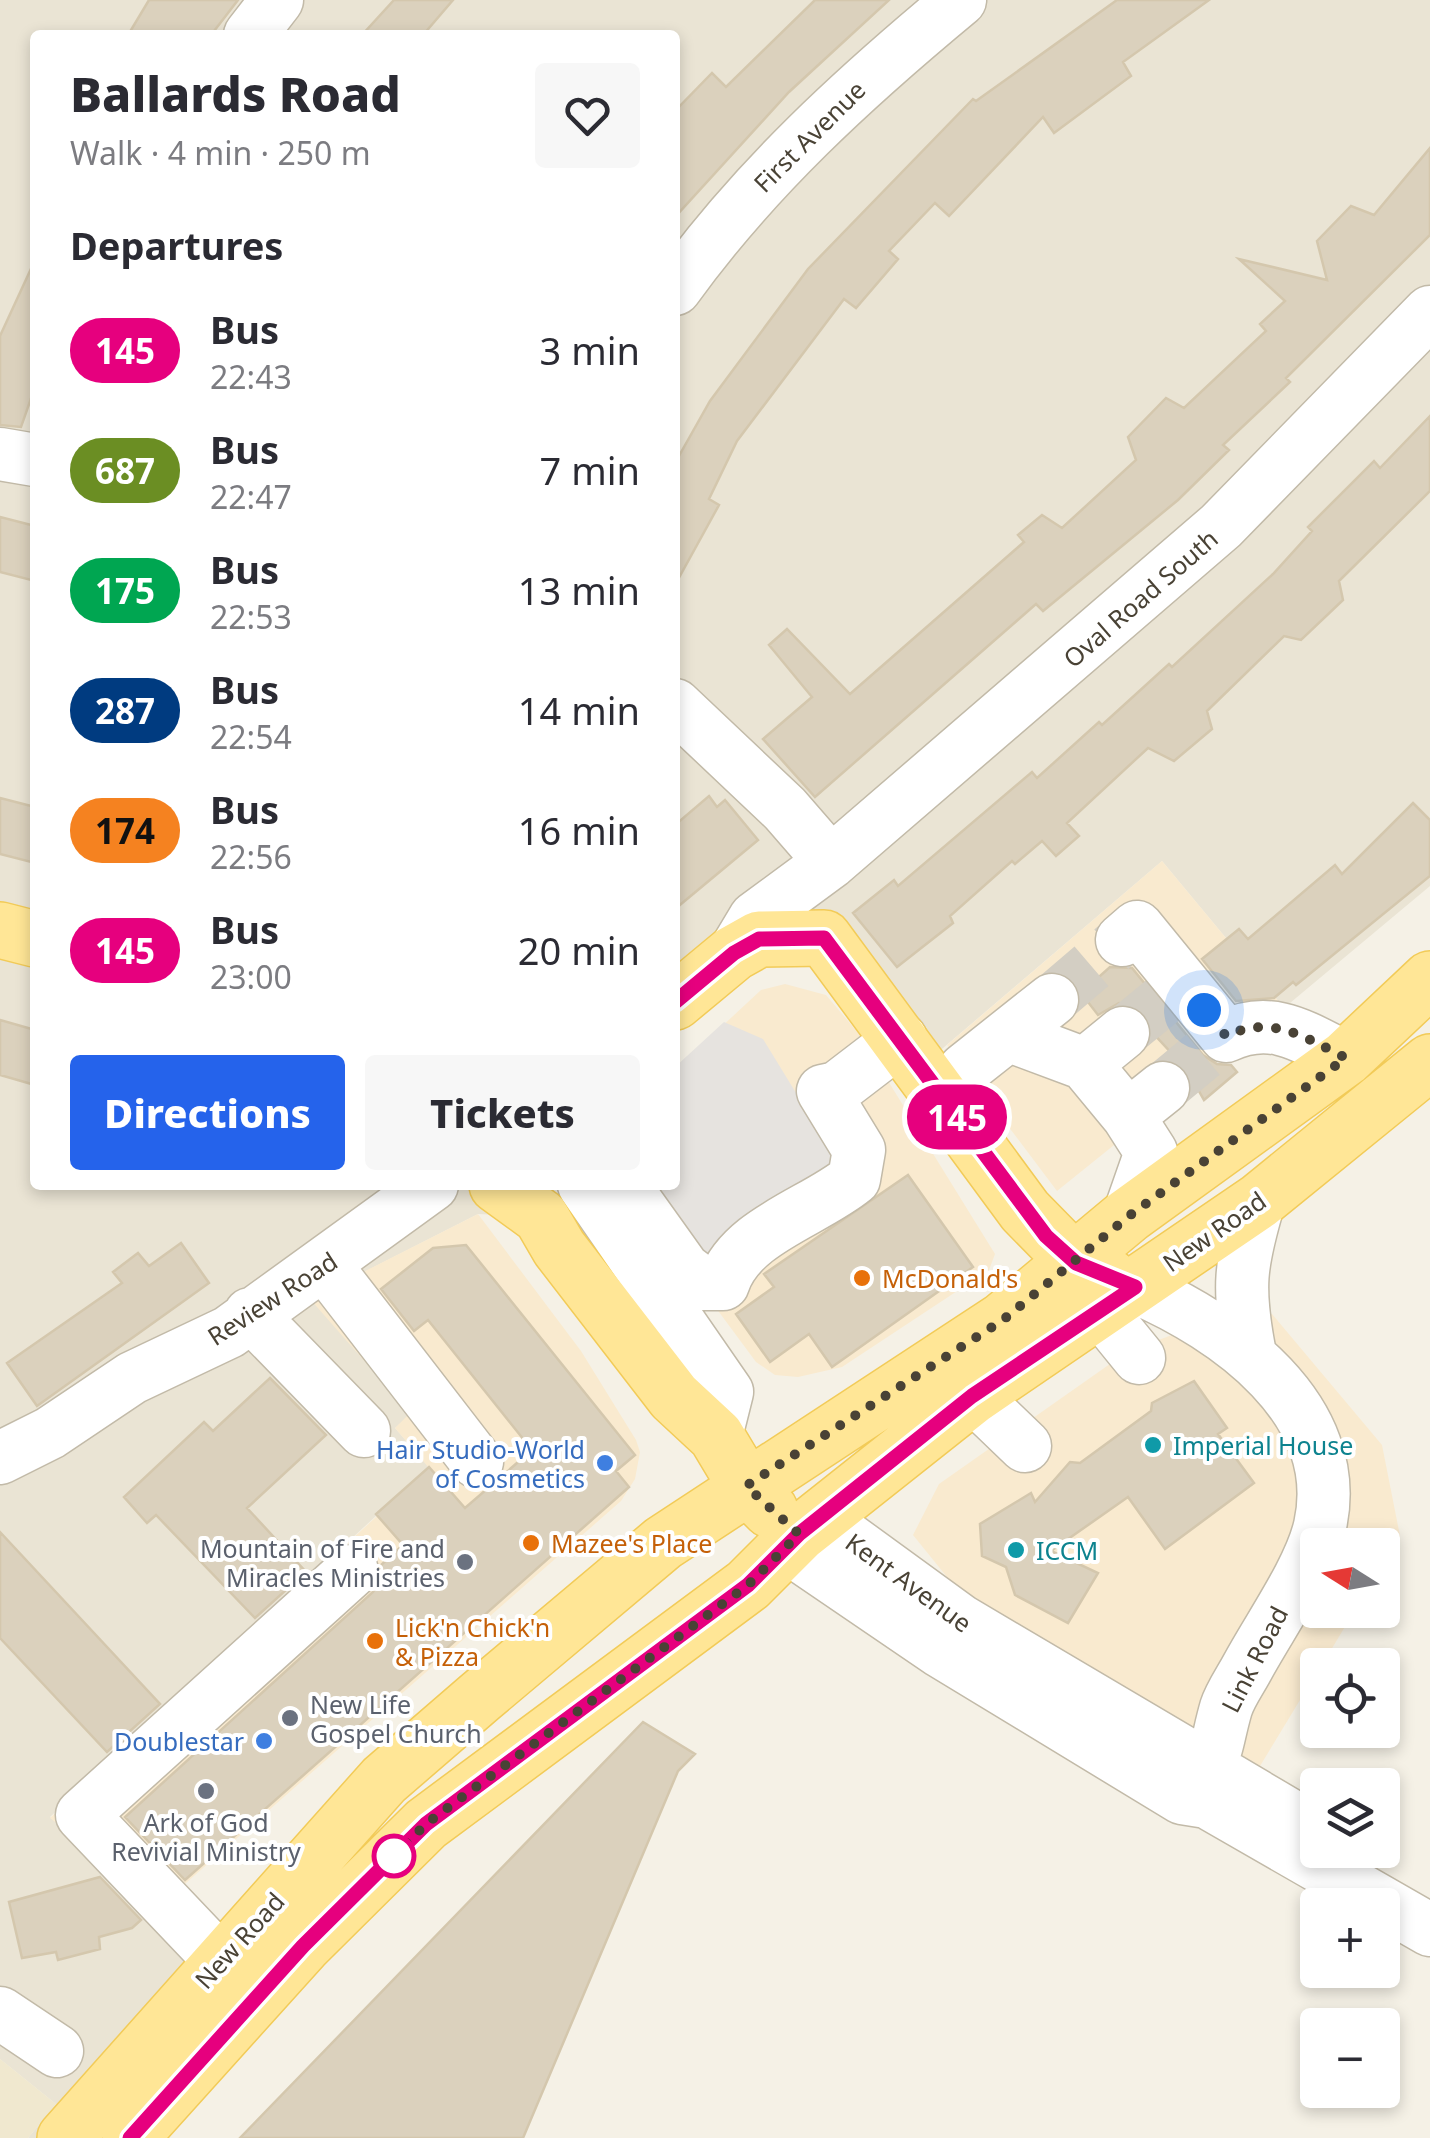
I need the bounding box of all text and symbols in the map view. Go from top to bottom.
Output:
text: Ballards Road [70,61,401,126]
button: heart [535,63,640,168]
street label: First Avenue [746,73,872,199]
text: Walk · 4 min · 250 m [70,131,371,174]
text: Departures [70,219,283,271]
text: Bus [210,303,279,355]
text: 3 min [540,324,640,376]
text: 145 [95,327,155,374]
text: 22:43 [210,355,292,398]
text: Bus [210,423,279,475]
text: 7 min [540,444,640,496]
text: 687 [95,447,155,494]
text: 22:47 [210,475,292,518]
street label: Oval Road South [1055,521,1225,675]
text: Bus [210,543,279,595]
text: 13 min [518,564,640,616]
text: 175 [95,567,155,614]
text: 22:53 [210,595,292,638]
text: Bus [210,663,279,715]
text: 14 min [518,684,640,736]
text: 287 [95,687,155,734]
text: 22:54 [210,715,292,758]
text: Bus [210,783,279,835]
text: 16 min [518,804,640,856]
text: 174 [95,807,155,854]
text: 22:56 [210,835,292,878]
text: Bus [210,903,279,955]
text: 20 min [518,924,640,976]
text: 145 [95,927,155,974]
text: 23:00 [210,955,292,998]
your location [1179,985,1229,1035]
button: Directions [70,1055,345,1170]
button: Tickets [365,1055,640,1170]
line badge: 145 [900,1084,1014,1150]
text: 145 [927,1094,987,1141]
street label: New Road [1156,1183,1272,1279]
street label: Review Road [201,1243,343,1353]
place label: McDonald's [882,1261,1018,1295]
marker: McDonald's [851,1267,873,1289]
place label: Imperial House [1173,1428,1353,1462]
place label: Hair Studio-World of Cosmetics [376,1432,585,1495]
marker: Imperial House [1142,1434,1164,1456]
marker: Hair Studio-World of Cosmetics [594,1452,616,1474]
street label: Kent Avenue [839,1525,979,1639]
place label: Mazee's Place [551,1526,712,1560]
north arrow [1300,1528,1400,1628]
map controls [1300,1528,1400,2108]
place label: Mountain of Fire and Miracles Ministries [200,1531,445,1594]
marker: Mazee's Place [520,1532,542,1554]
place label: ICCM [1036,1533,1098,1567]
marker: ICCM [1005,1539,1027,1561]
marker: Mountain of Fire and Miracles Ministries [454,1551,476,1573]
street label: Link Road [1213,1600,1295,1718]
place label: Lick'n Chick'n & Pizza [395,1610,550,1673]
marker: Lick'n Chick'n & Pizza [364,1630,386,1652]
button: locate [1300,1648,1400,1748]
place label: New Life Gospel Church [310,1687,482,1750]
marker: New Life Gospel Church [279,1707,301,1729]
place label: Doublestar [114,1724,244,1758]
marker: Doublestar [253,1730,275,1752]
button: layers [1300,1768,1400,1868]
marker: Ark of God Revivial Ministry [195,1780,217,1802]
place label: Ark of God Revivial Ministry [111,1805,301,1868]
unlabelled marker [373,1835,415,1877]
street label: New Road [187,1884,291,1996]
button: + [1300,1888,1400,1988]
button: − [1300,2008,1400,2108]

